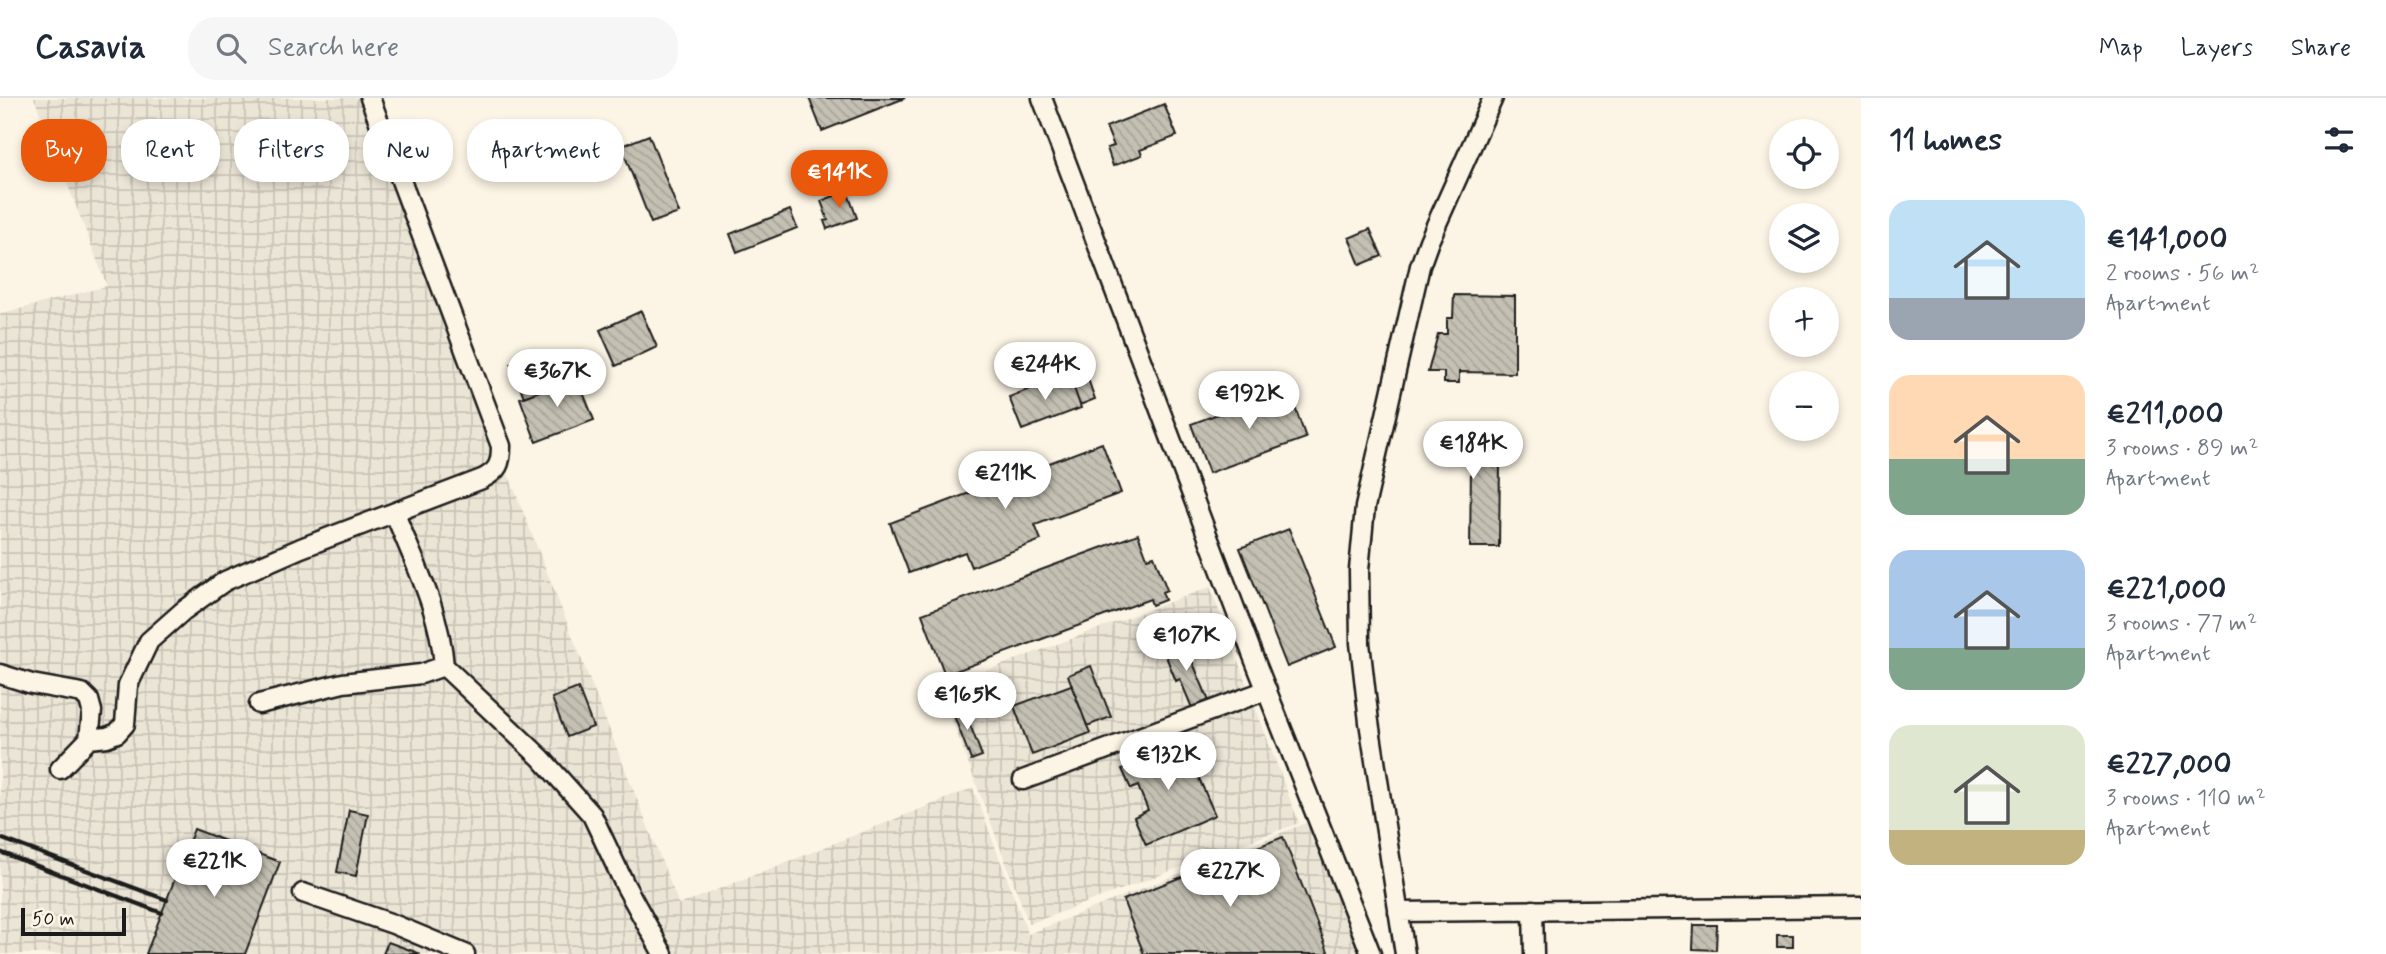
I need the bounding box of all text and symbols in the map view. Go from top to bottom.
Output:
search box [188,17,678,80]
text: Casavia [35,26,146,70]
icon: search [212,29,250,67]
text: Search here [268,31,399,65]
text: Map [2099,33,2143,64]
text: Layers [2181,33,2253,64]
text: Share [2291,33,2351,64]
chip: Buy [21,119,107,182]
chip: Rent [121,119,220,182]
chip: Filters [234,119,349,182]
chip: New [363,119,453,182]
chip: Apartment [467,119,624,182]
map controls [1769,119,1839,441]
button: locate [1769,119,1839,189]
text: 11 homes [1889,121,2002,160]
icon: filters [2320,121,2358,159]
pin: €141K [790,150,888,210]
text: €141K [807,158,871,188]
button: layers [1769,203,1839,273]
text: €141,000 [2106,220,2227,259]
icon: home [1945,228,2029,312]
text: 2 rooms · 56 m² [2106,259,2259,289]
button: + [1769,287,1839,357]
text: Apartment [2106,289,2211,319]
pin: €244K [996,342,1094,402]
pin: €367K [508,350,606,409]
text: €244K [1010,350,1080,380]
text: €367K [523,357,591,387]
button: − [1769,371,1839,441]
pin: €192K [1200,372,1298,431]
text: €192K [1214,379,1284,409]
text: €211,000 [2106,395,2223,434]
icon: home [1945,403,2029,487]
pin: €184K [1424,422,1522,481]
text: €184K [1439,429,1507,459]
text: 3 rooms · 89 m² [2106,434,2258,464]
pin: €211K [956,452,1054,511]
text: €211K [974,459,1036,489]
text: Apartment [2106,464,2211,494]
text: €221,000 [2106,570,2226,609]
icon: home [1945,578,2029,662]
text: 3 rooms · 77 m² [2106,609,2257,639]
pin: €107K [1137,614,1235,673]
text: €107K [1152,621,1220,651]
text: Apartment [2106,639,2211,669]
pin: €165K [918,672,1016,732]
text: €165K [933,680,1001,710]
pin: €132K [1119,732,1217,792]
text: €132K [1135,740,1201,770]
text: €227,000 [2106,745,2231,784]
icon: home [1945,753,2029,837]
text: 3 rooms · 110 m² [2106,784,2266,814]
text: Apartment [2106,814,2211,844]
pin: €221K [165,840,263,899]
text: €221K [182,847,246,877]
pin: €227K [1181,850,1279,909]
text: €227K [1196,857,1264,887]
scale bar [21,905,126,937]
text: 50 m [32,907,75,932]

